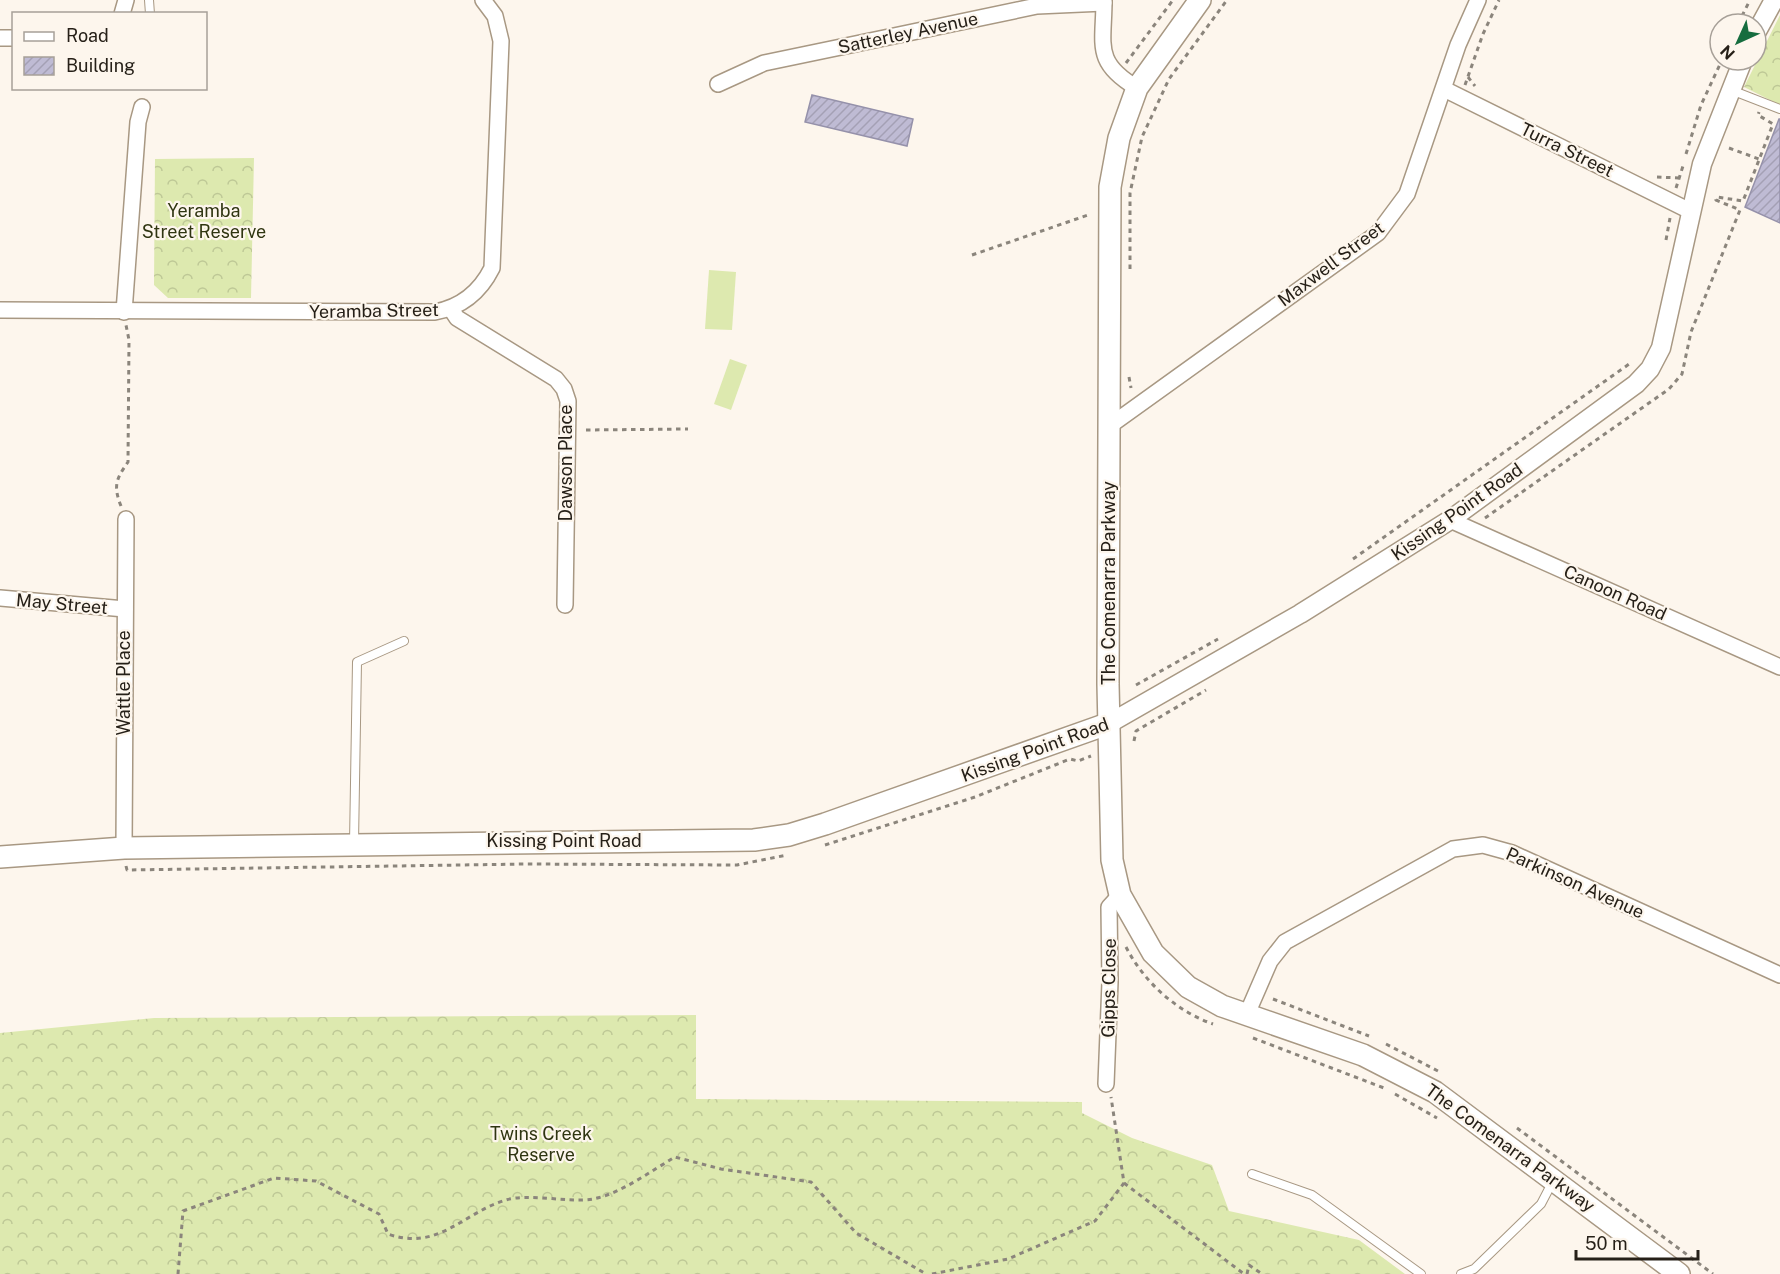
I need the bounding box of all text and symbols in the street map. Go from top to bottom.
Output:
street label: Satterley Avenue [836,7,980,58]
legend [12,12,207,90]
north arrow [1708,12,1768,72]
text: Road [66,25,109,46]
text: N [1717,41,1739,63]
text: Building [66,55,135,76]
street label: Turra Street [1517,118,1617,181]
park label: Yeramba Street Reserve [142,200,266,242]
street label: Maxwell Street [1273,217,1388,310]
street label: Yeramba Street [309,299,439,322]
street label: Dawson Place [555,405,576,521]
street label: Kissing Point Road [1387,458,1526,565]
street label: The Comenarra Parkway [1098,481,1119,685]
street label: Canoon Road [1561,561,1670,625]
street label: May Street [15,589,109,618]
street label: Wattle Place [113,630,134,736]
street label: Kissing Point Road [958,713,1111,786]
street label: Kissing Point Road [486,830,642,851]
street label: Parkinson Avenue [1503,843,1648,922]
street label: Gipps Close [1097,938,1120,1038]
street label: The Comenarra Parkway [1422,1079,1599,1216]
park label: Twins Creek Reserve [490,1123,592,1165]
scale bar [1576,1223,1698,1261]
text: 50 m [1585,1233,1628,1254]

